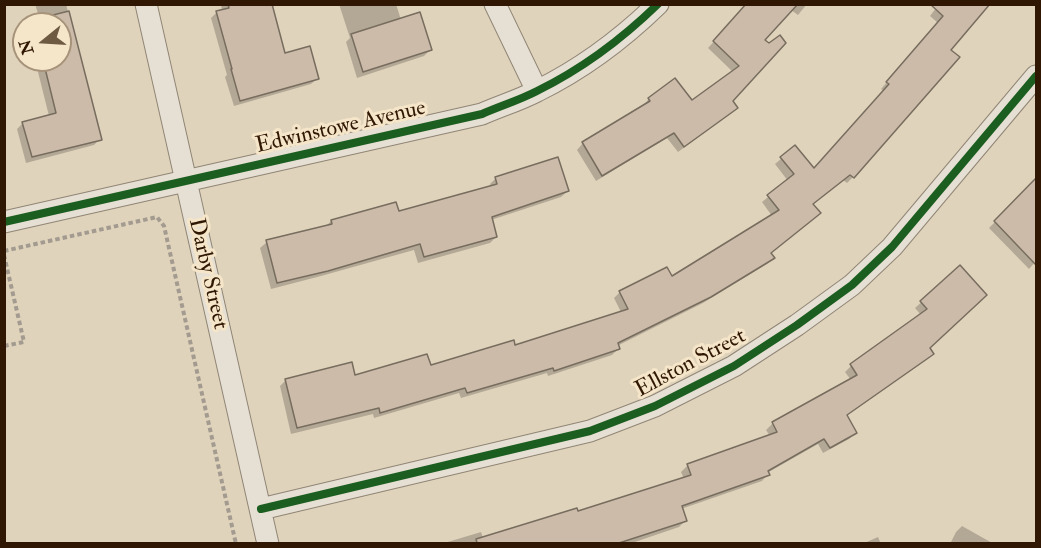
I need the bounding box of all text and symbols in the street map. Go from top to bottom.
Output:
north arrow [12,12,72,72]
text: N [15,37,39,57]
street label: Edwinstowe Avenue [254,96,428,160]
street label: Darby Street [181,216,233,332]
street label: Ellston Street [631,324,751,404]

